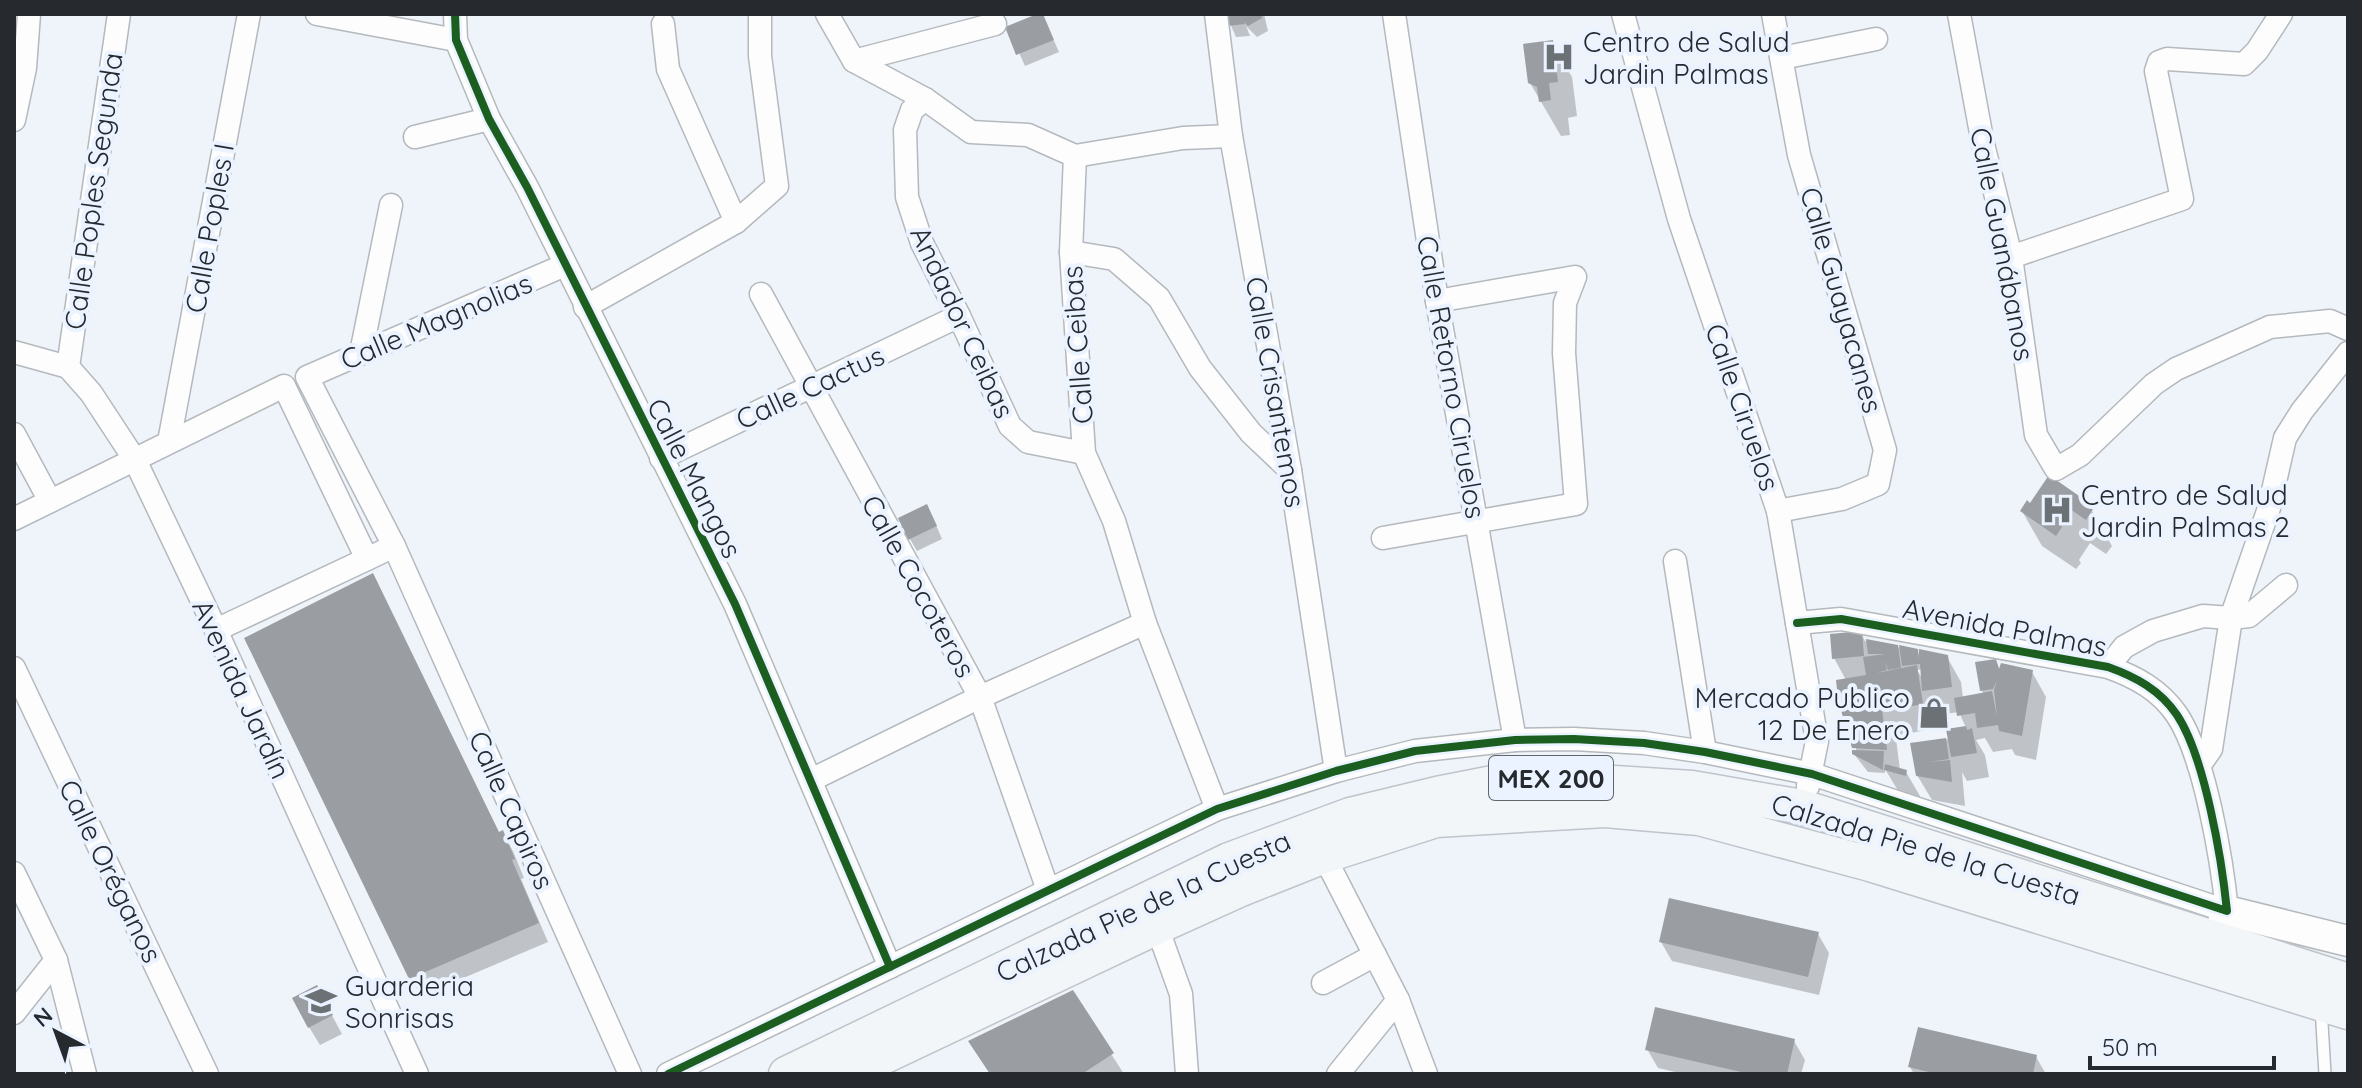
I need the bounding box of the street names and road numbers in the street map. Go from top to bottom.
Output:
street label: Calle Poples Segunda [56,50,130,332]
street label: Calle Guanábanos [1963,124,2043,364]
street label: Calle Poples I [177,141,241,315]
street label: Calle Guayacanes [1793,183,1891,417]
street label: Andador Ceibas [903,220,1023,424]
street label: Calle Retorno Ciruelos [1410,233,1494,521]
street label: Calle Magnolias [335,265,537,377]
street label: Calle Ceibas [1054,265,1100,425]
street label: Calle Crisantemos [1238,274,1314,510]
street label: Calle Ciruelos [1698,319,1788,495]
street label: Calle Cactus [730,337,890,437]
street label: Calle Mangos [640,392,750,564]
street label: Calle Cocoteros [854,489,984,683]
street label: Avenida Palmas [1900,590,2110,664]
street label: Avenida Jardín [185,594,299,784]
street label: Calle Capiros [461,725,563,895]
road number: MEX 200 [1489,756,1613,800]
street label: Calle Oréganos [52,774,170,968]
street label: Calzada Pie de la Cuesta [1767,785,2085,913]
street label: Calzada Pie de la Cuesta [990,822,1296,990]

